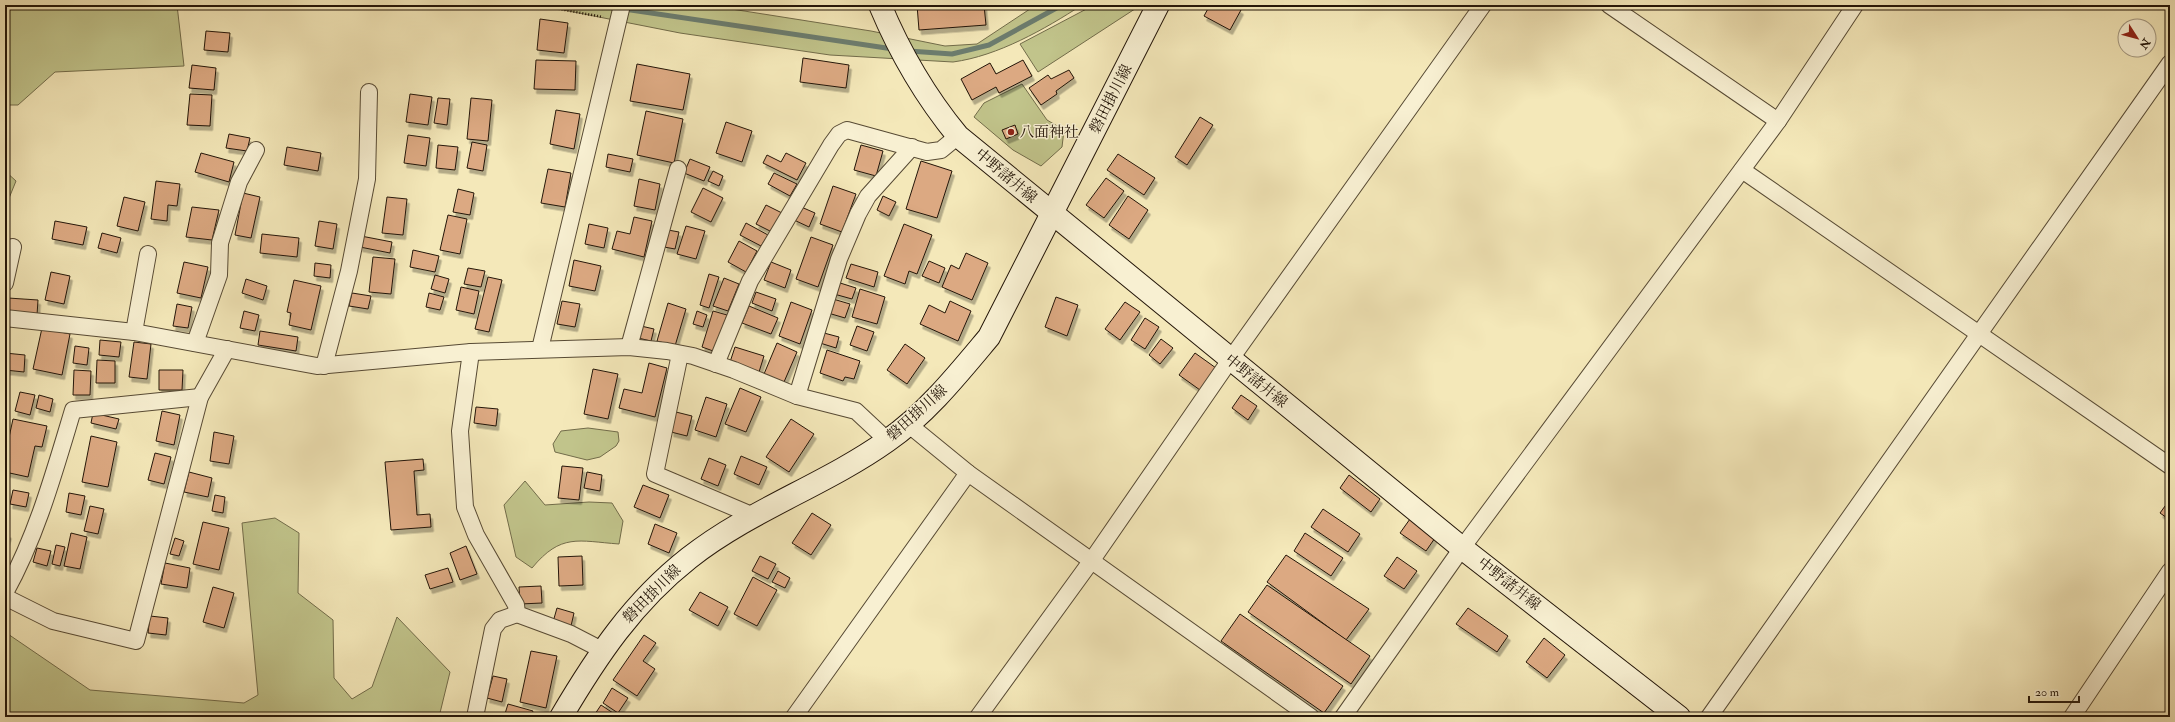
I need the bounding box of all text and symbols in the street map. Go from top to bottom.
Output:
north arrow [2117,18,2157,58]
text: N [2136,35,2153,52]
street label: 磐田掛川線 [1086,61,1136,137]
place label: 八面神社 [1019,123,1079,142]
marker: 八面神社 [1006,127,1016,137]
street label: 中野諸井線 [971,145,1041,207]
street label: 中野諸井線 [1221,350,1291,412]
street label: 磐田掛川線 [883,381,951,445]
street label: 中野諸井線 [1474,553,1544,615]
street label: 磐田掛川線 [619,561,685,627]
scale bar [2029,678,2079,704]
text: 20 m [2035,685,2060,700]

